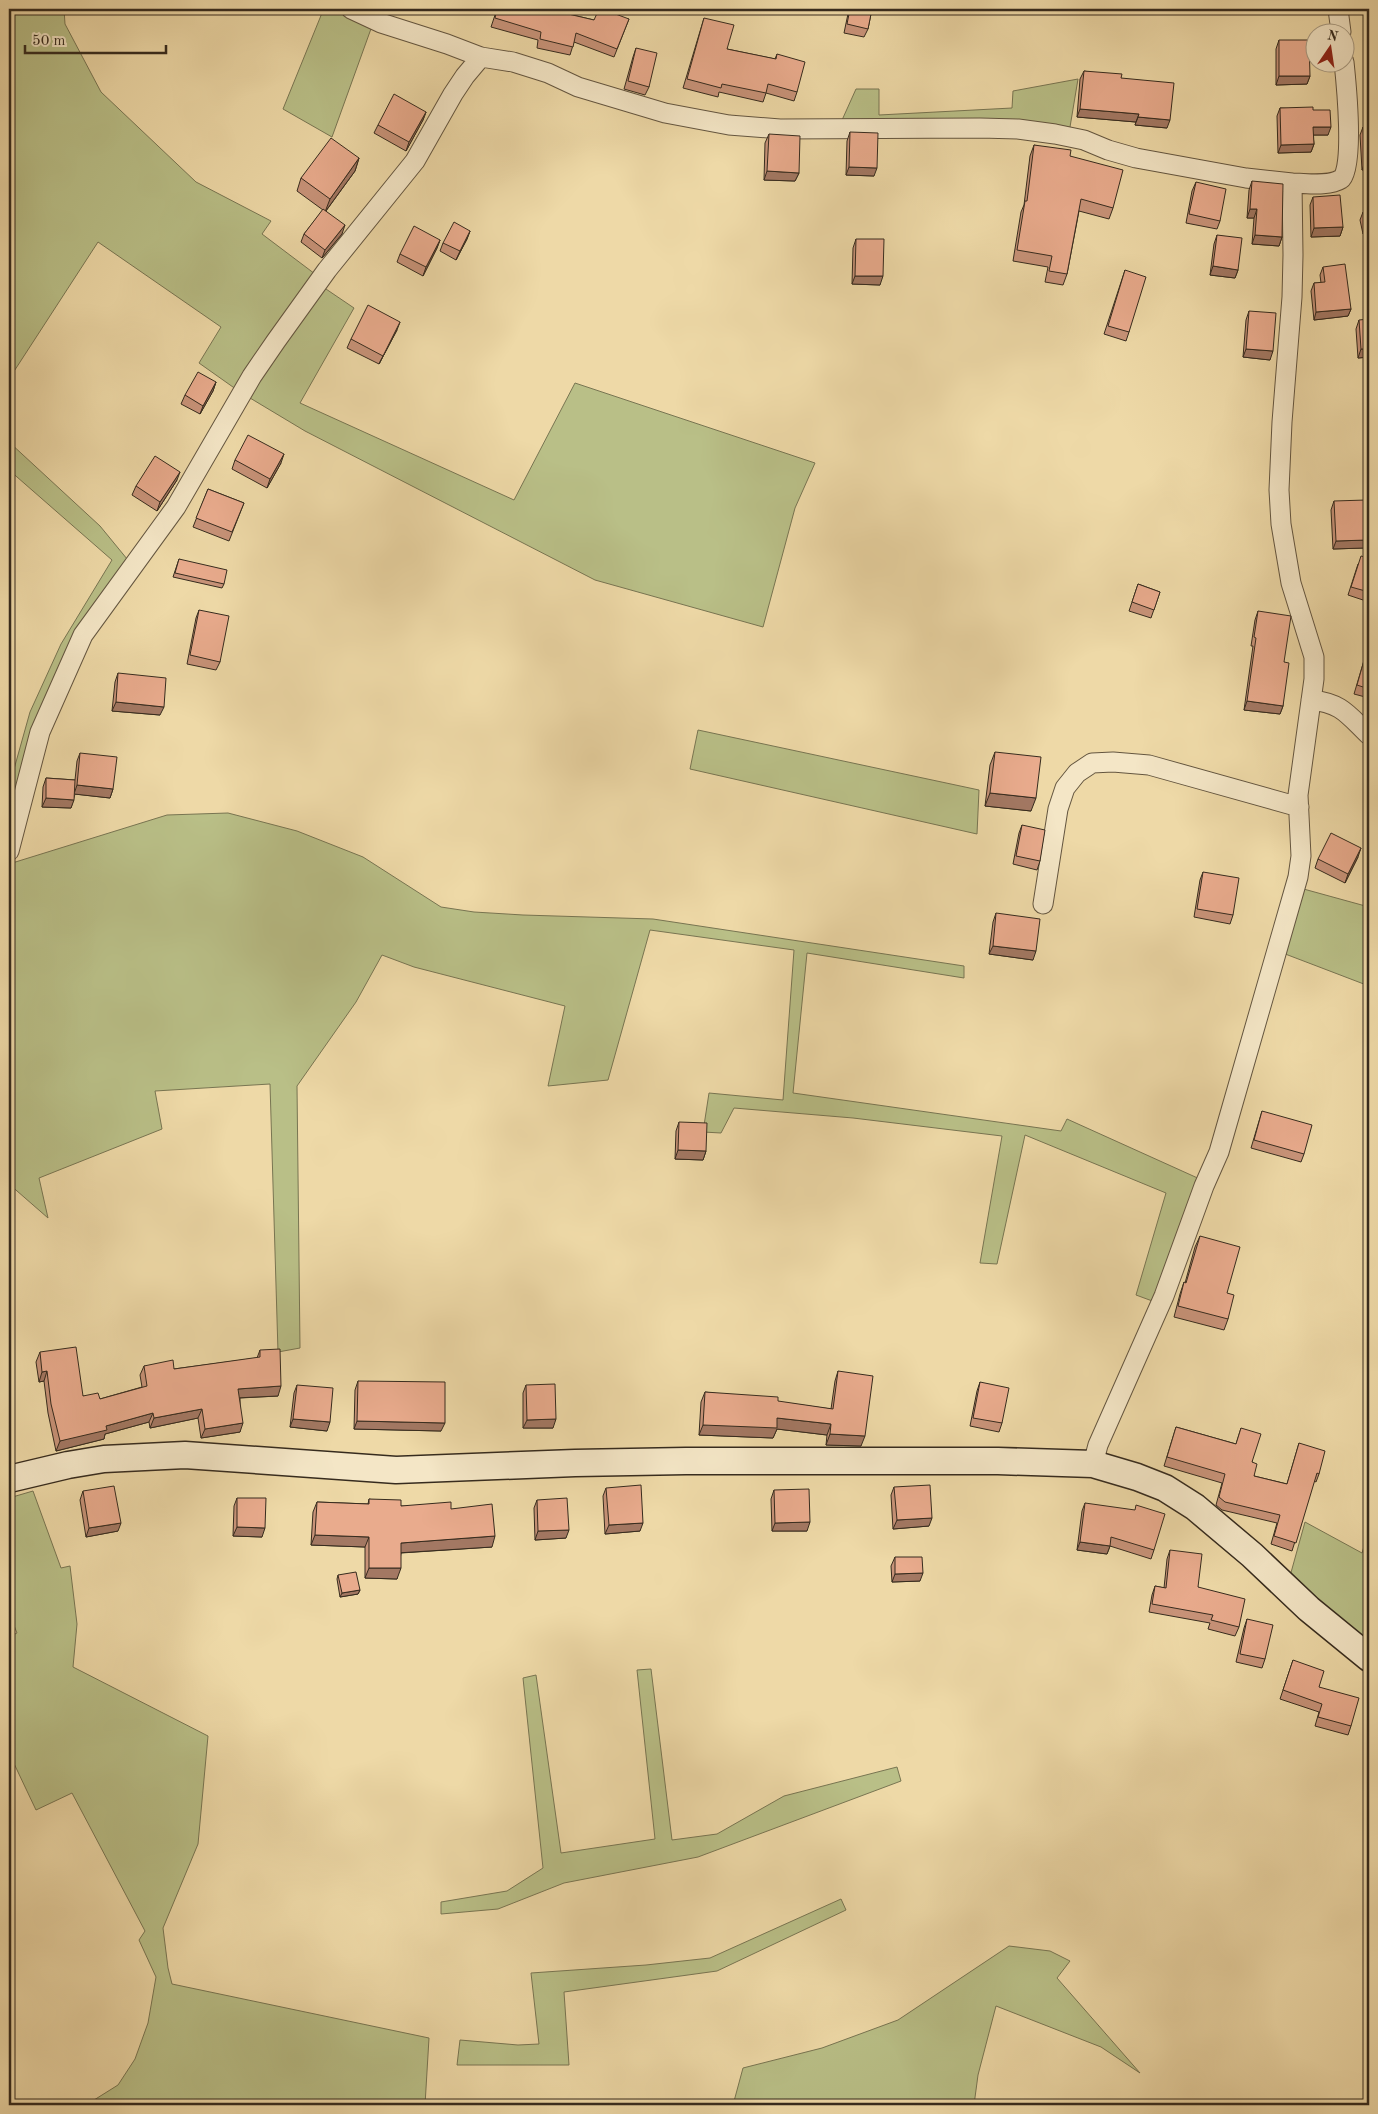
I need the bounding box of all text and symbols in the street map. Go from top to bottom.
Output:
scale bar [25,22,166,54]
north arrow [1306,22,1356,72]
text: N [1326,28,1340,44]
text: 50 m [32,34,66,49]

